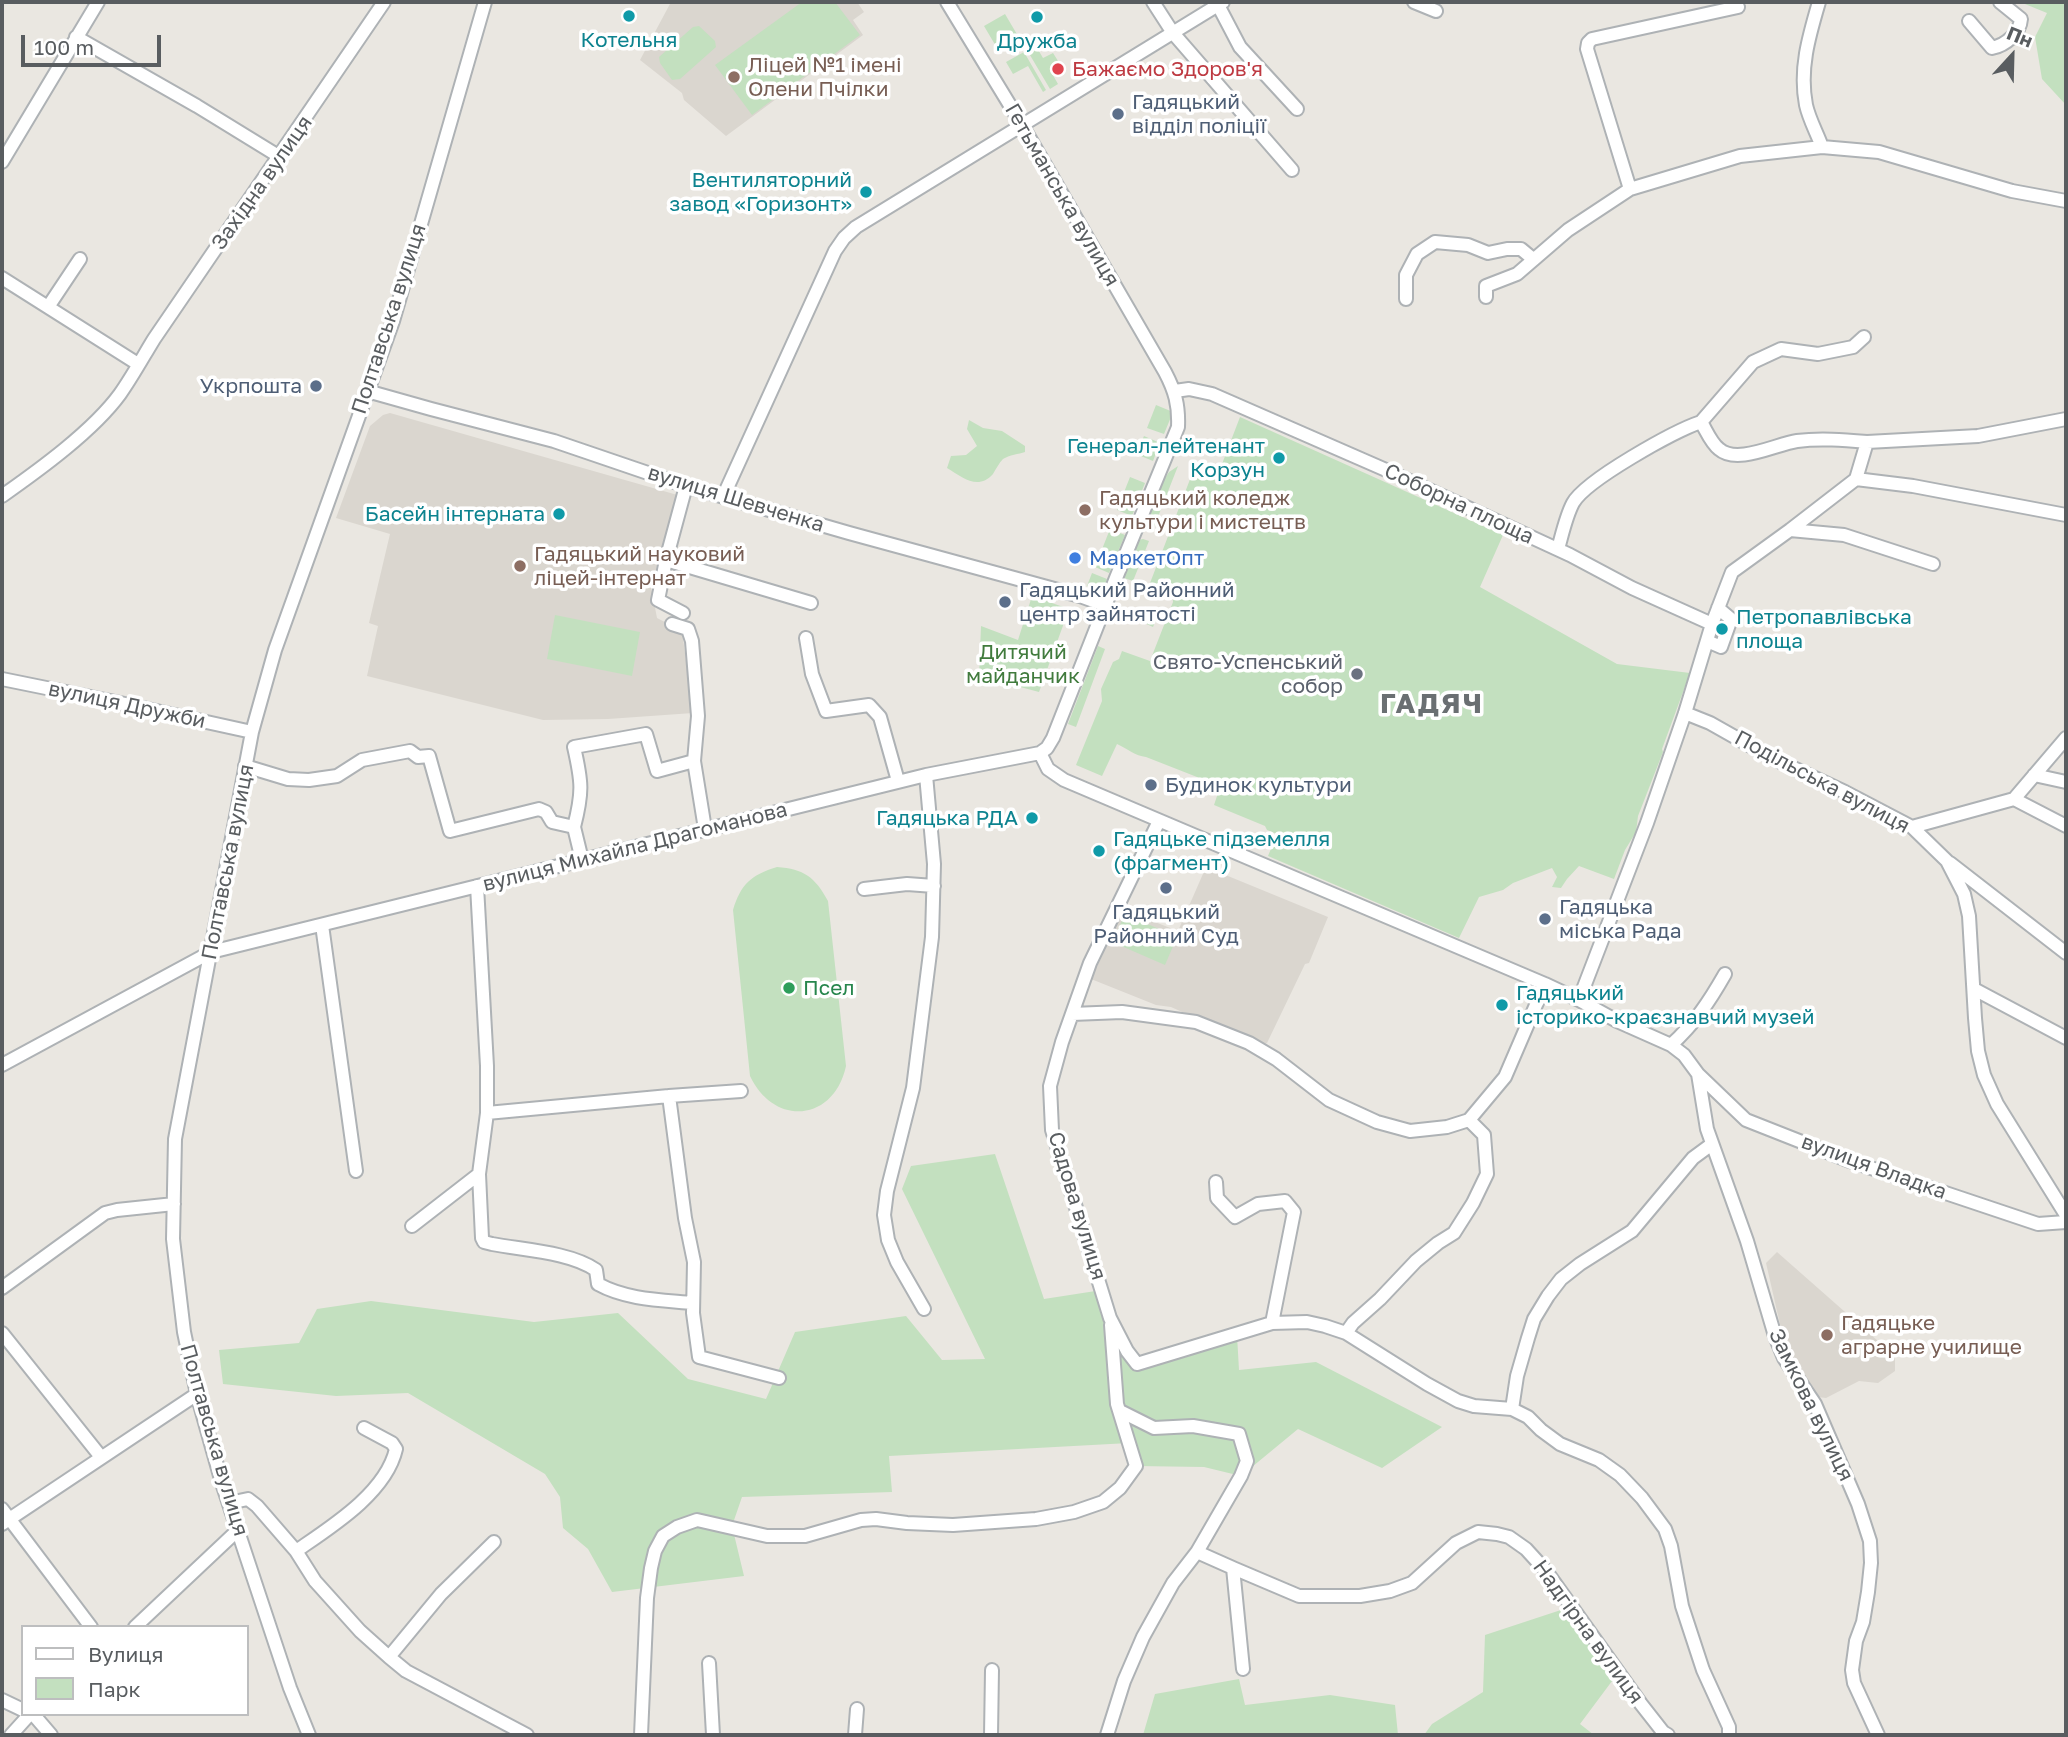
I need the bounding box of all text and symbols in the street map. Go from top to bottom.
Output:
marker: Котельня [621,8,637,24]
marker: Дружба [1029,9,1045,25]
scale bar [24,21,164,65]
north arrow [1977,21,2047,91]
text: Пн [2004,21,2036,52]
place label: Котельня [581,27,677,53]
place label: Дружба [997,28,1077,54]
text: 100 m [34,34,94,60]
place label: Ліцей №1 імені Олени Пчілки [748,52,902,102]
place label: Бажаємо Здоров'я [1072,56,1263,82]
marker: Бажаємо Здоров'я [1050,61,1066,77]
marker: Ліцей №1 імені Олени Пчілки [726,69,742,85]
place label: Гадяцький відділ поліції [1132,89,1266,139]
street label: Гетьманська вулиця [999,99,1125,291]
marker: Гадяцький відділ поліції [1110,106,1126,122]
street label: Західна вулиця [206,111,318,255]
place label: Вентиляторний завод «Горизонт» [669,167,852,217]
marker: Вентиляторний завод «Горизонт» [858,184,874,200]
street label: Полтавська вулиця [346,221,432,417]
place label: Укрпошта [200,373,302,399]
marker: Укрпошта [308,378,324,394]
place label: Генерал-лейтенант Корзун [1067,433,1265,483]
marker: Генерал-лейтенант Корзун [1271,450,1287,466]
street label: Соборна площа [1380,458,1538,550]
street label: вулиця Шевченка [645,460,827,538]
place label: Гадяцький коледж культури і мистецтв [1099,485,1306,535]
place label: Басейн інтерната [365,501,545,527]
marker: Гадяцький коледж культури і мистецтв [1077,502,1093,518]
marker: Басейн інтерната [551,506,567,522]
place label: Гадяцький науковий ліцей-інтернат [534,541,745,591]
place label: МаркетОпт [1089,545,1204,571]
marker: МаркетОпт [1067,550,1083,566]
marker: Гадяцький науковий ліцей-інтернат [512,558,528,574]
place label: Гадяцький Районний центр зайнятості [1019,577,1235,627]
marker: Гадяцький Районний центр зайнятості [997,594,1013,610]
place label: Петропавлівська площа [1736,604,1912,654]
marker: Петропавлівська площа [1714,621,1730,637]
park label: Дитячий майданчик [966,639,1080,689]
place label: Свято-Успенський собор [1153,649,1343,699]
marker: Свято-Успенський собор [1349,666,1365,682]
street label: вулиця Дружби [46,676,208,734]
district label: ГАДЯЧ [1381,687,1483,721]
street label: Подільська вулиця [1730,725,1914,839]
street label: Полтавська вулиця [197,762,259,962]
place label: Будинок культури [1165,772,1352,798]
marker: Будинок культури [1143,777,1159,793]
street label: вулиця Михайла Драгоманова [480,797,790,897]
place label: Гадяцька РДА [876,805,1018,831]
marker: Гадяцька РДА [1024,810,1040,826]
place label: Гадяцьке підземелля (фрагмент) [1113,826,1330,876]
marker: Гадяцьке підземелля (фрагмент) [1091,843,1107,859]
marker: Гадяцький Районний Суд [1158,880,1174,896]
place label: Гадяцька міська Рада [1559,894,1682,944]
place label: Гадяцький Районний Суд [1093,899,1239,949]
marker: Гадяцька міська Рада [1537,911,1553,927]
place label: Псел [803,975,854,1001]
marker: Псел [781,980,797,996]
place label: Гадяцький історико-краєзнавчий музей [1516,980,1815,1030]
marker: Гадяцький історико-краєзнавчий музей [1494,997,1510,1013]
street label: Садова вулиця [1043,1129,1111,1283]
street label: вулиця Владка [1798,1129,1950,1205]
place label: Гадяцьке аграрне училище [1841,1310,2022,1360]
street label: Замкова вулиця [1763,1325,1859,1485]
marker: Гадяцьке аграрне училище [1819,1327,1835,1343]
street label: Полтавська вулиця [175,1341,253,1539]
street label: Надгірна вулиця [1527,1555,1649,1709]
legend [21,1625,248,1716]
text: Вулиця [88,1641,164,1667]
text: Парк [88,1676,141,1702]

